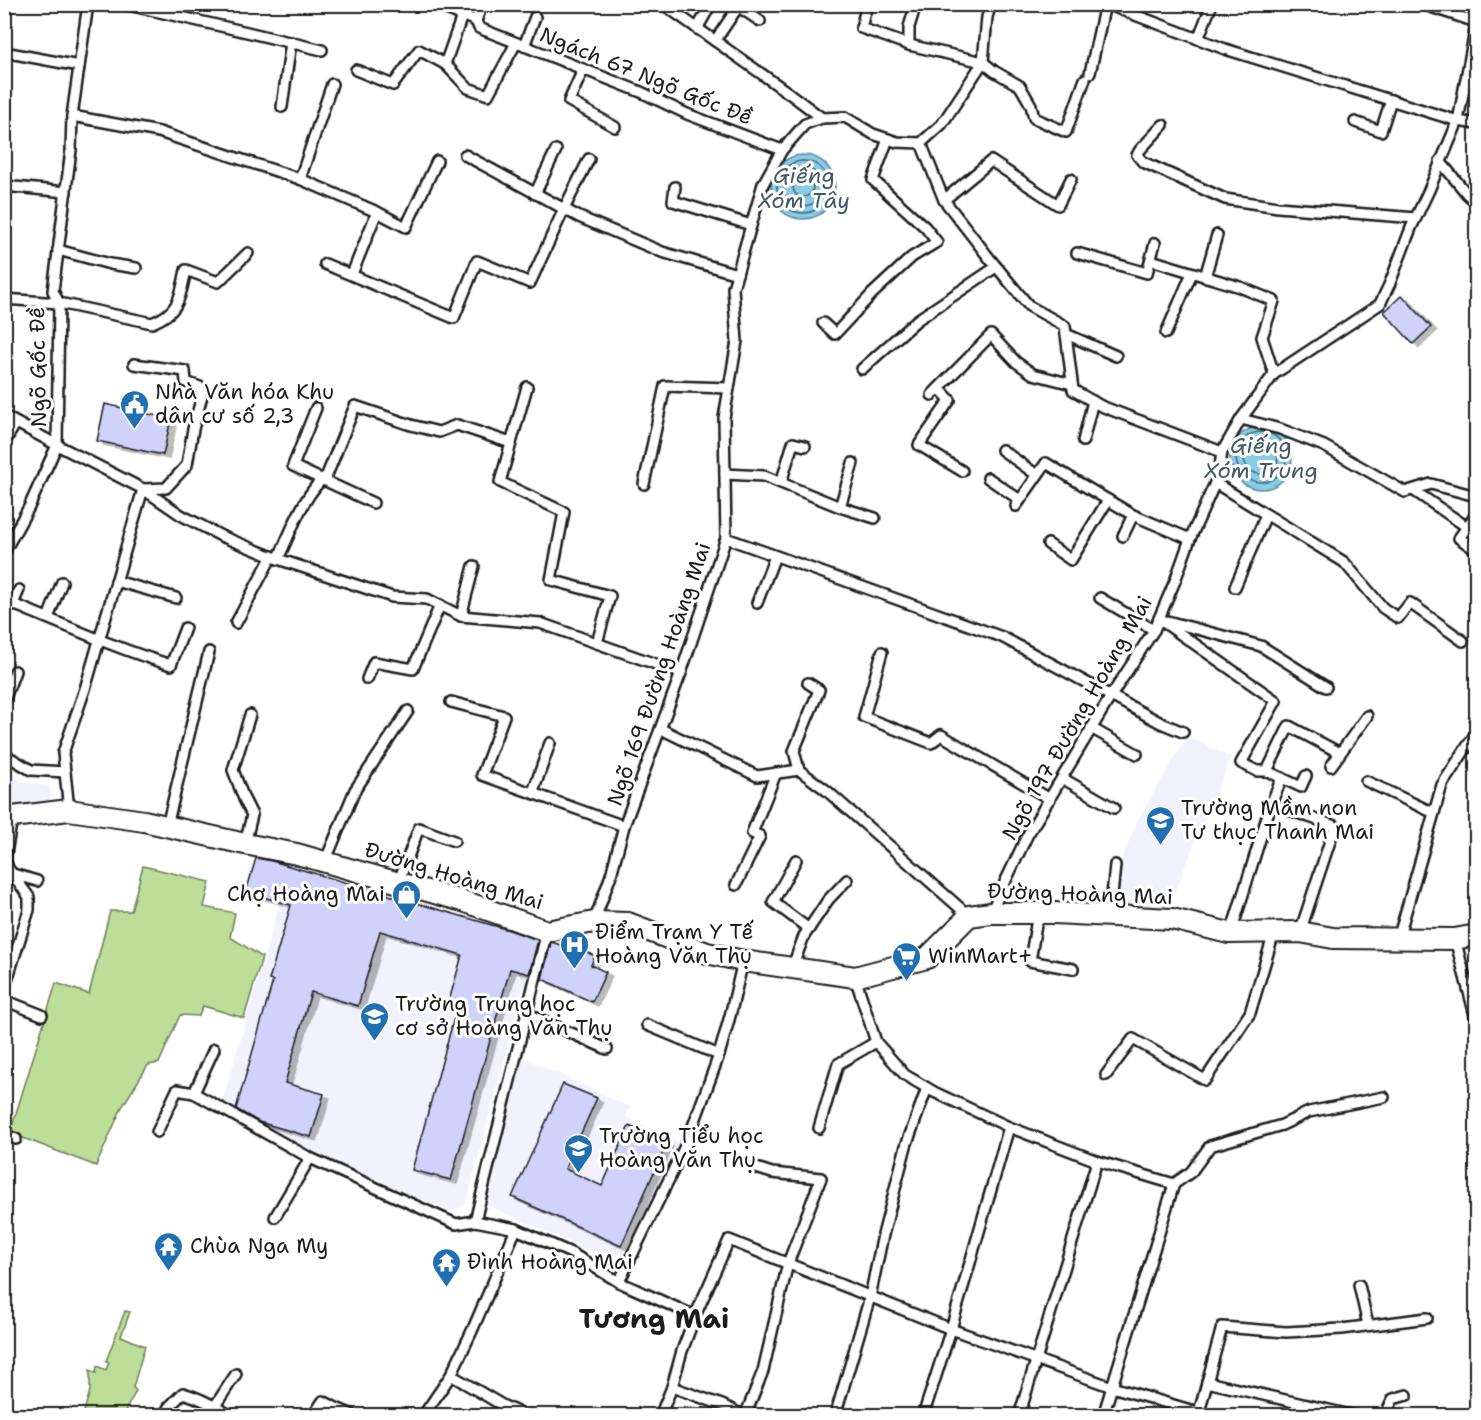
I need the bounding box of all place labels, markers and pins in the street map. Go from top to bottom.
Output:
place label: Nhà Văn hóa Khu dân cư số 2,3 [155,378,334,430]
public building icon: Nhà Văn hóa Khu dân cư số 2,3 [118,388,150,430]
place label: Trường Mầm non Tư thục Thanh Mai [1181,794,1374,846]
school or university icon: Trường Mầm non Tư thục Thanh Mai [1144,804,1176,846]
shop icon: Chợ Hoàng Mai [390,878,422,920]
place label: Chợ Hoàng Mai [227,880,385,908]
place label: Điểm Trạm Y Tế Hoàng Văn Thụ [595,918,755,970]
hospital icon: Điểm Trạm Y Tế Hoàng Văn Thụ [558,928,590,970]
supermarket icon: WinMart+ [891,940,923,982]
place label: WinMart+ [928,942,1033,970]
place label: Trường Trung học cơ sở Hoàng Văn Thụ [395,990,612,1042]
school or university icon: Trường Trung học cơ sở Hoàng Văn Thụ [358,1000,390,1042]
place label: Trường Tiểu học Hoàng Văn Thụ [599,1122,764,1174]
school or university icon: Trường Tiểu học Hoàng Văn Thụ [562,1132,594,1174]
temple icon: Chùa Nga My [153,1230,185,1272]
place label: Chùa Nga My [190,1232,328,1260]
temple icon: Đình Hoàng Mai [430,1246,462,1288]
place label: Đình Hoàng Mai [467,1248,633,1276]

